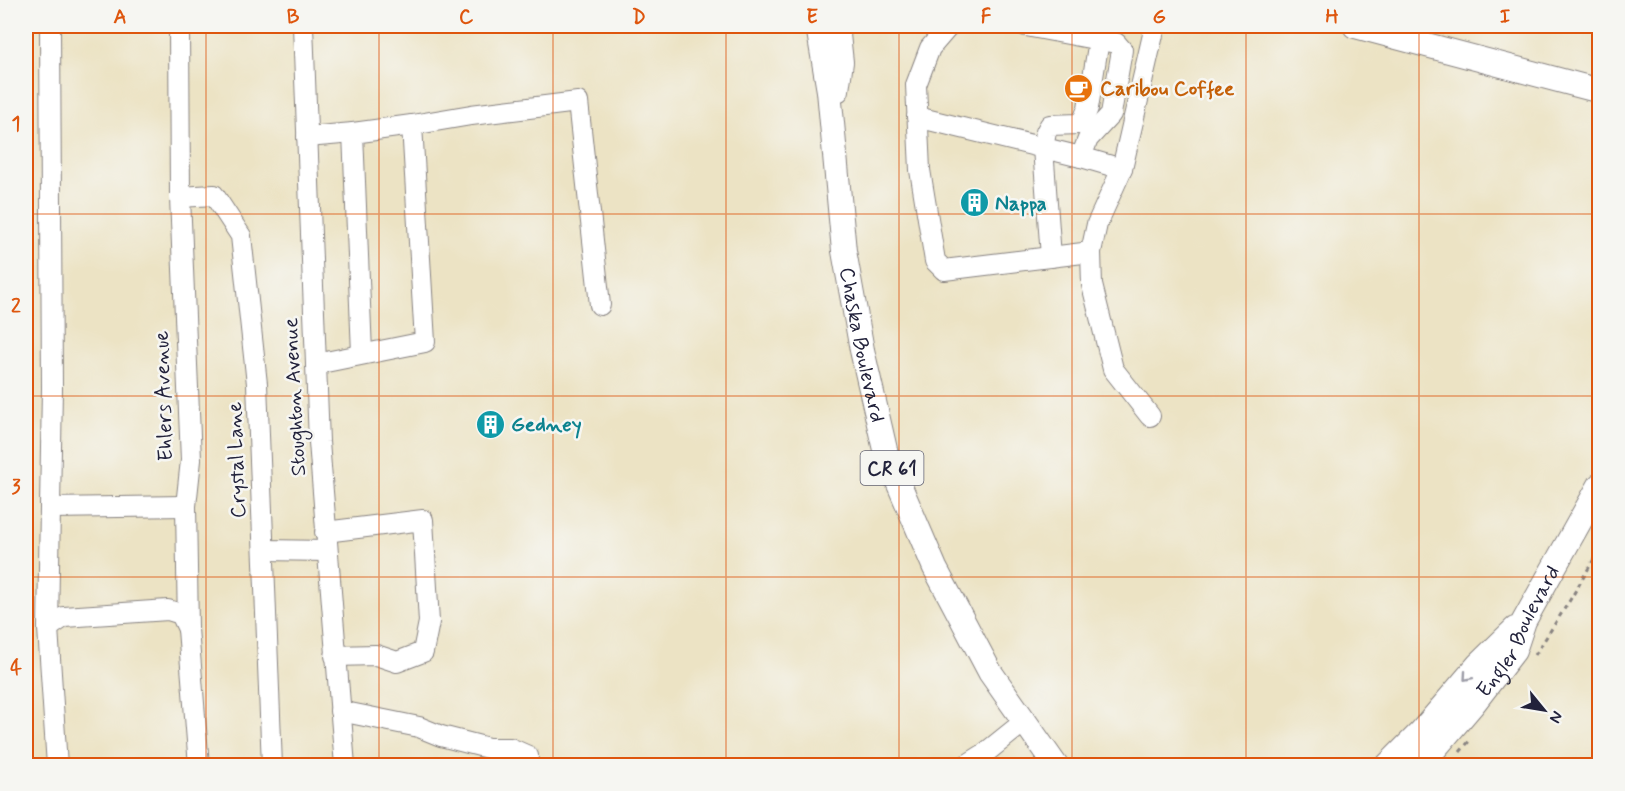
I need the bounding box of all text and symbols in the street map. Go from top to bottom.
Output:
text: A [113,4,127,31]
text: B [287,4,300,31]
text: C [459,4,474,31]
text: D [632,4,646,31]
text: E [806,4,818,31]
text: F [981,4,992,31]
text: G [1152,4,1166,31]
text: H [1325,4,1339,31]
text: I [1500,4,1510,31]
cafe icon: Caribou Coffee [1063,72,1095,104]
place label: Caribou Coffee [1100,75,1235,103]
text: 1 [12,111,20,138]
building icon: Nappa [958,187,990,219]
place label: Nappa [995,190,1047,218]
street label: Chaska Boulevard [832,265,891,425]
text: 2 [11,293,21,320]
street label: Stoughton Avenue [277,317,314,477]
street label: Ehlers Avenue [148,330,180,462]
street label: Crystal Lane [221,401,253,519]
building icon: Gedney [474,408,506,440]
place label: Gedney [511,411,582,439]
road number: CR 61 [860,451,924,485]
text: 3 [11,474,21,501]
street label: Engler Boulevard [1470,561,1567,703]
text: 4 [10,655,22,682]
one-way arrow [1464,670,1475,681]
north arrow [1514,680,1574,740]
text: N [1544,707,1567,727]

